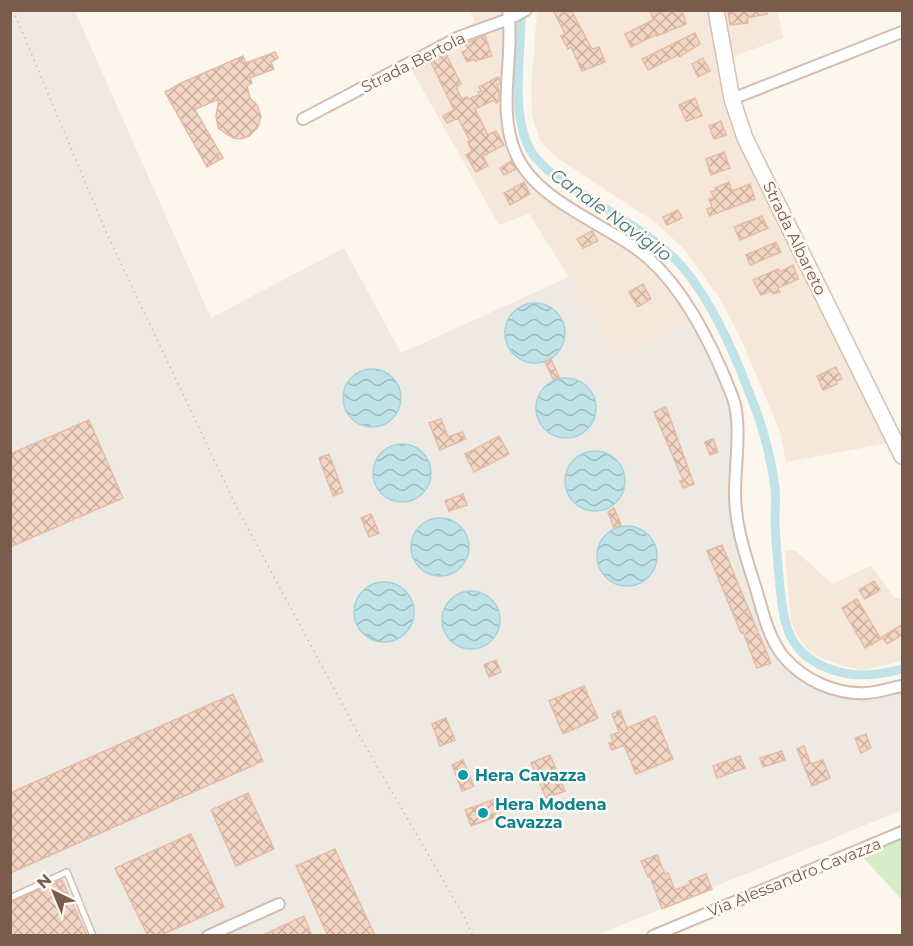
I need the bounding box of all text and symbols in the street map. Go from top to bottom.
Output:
street label: Strada Bertola [358,28,469,97]
water label: Canale Naviglio [546,164,676,266]
street label: Strada Albareto [759,178,830,298]
place label: Hera Cavazza [475,766,586,785]
marker: Hera Cavazza [456,768,470,782]
place label: Hera Modena Cavazza [495,795,607,832]
marker: Hera Modena Cavazza [476,806,490,820]
street label: Via Alessandro Cavazza [705,834,884,921]
north arrow [24,862,84,922]
text: N [33,870,55,893]

